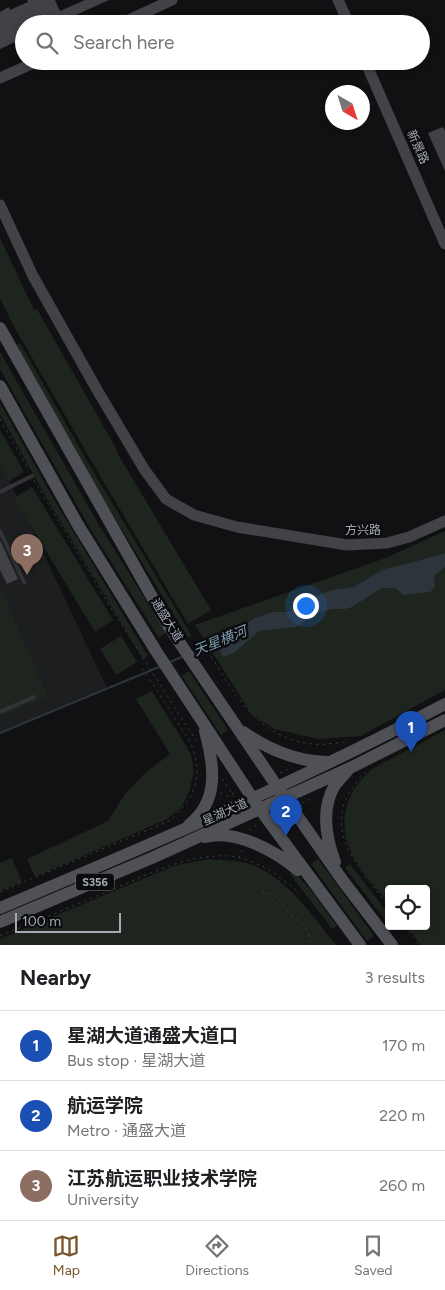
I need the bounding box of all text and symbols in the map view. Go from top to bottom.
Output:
search box [15,15,430,70]
icon: search [33,29,61,57]
text: Search here [73,31,175,54]
north arrow [325,85,370,130]
street label: 新景路 [404,128,432,166]
street label: 方兴路 [345,523,381,537]
pin: 3 [11,534,43,575]
your location [293,593,319,619]
street label: 通盛大道 [148,596,186,644]
water label: 天星横河 [191,622,252,659]
pin: 1 [395,711,427,752]
pin: 2 [270,795,302,836]
street label: 星湖大道 [200,796,250,828]
road number: S356 [76,874,114,890]
map controls [385,885,430,930]
button: locate [385,885,430,930]
scale bar [15,910,121,933]
text: 100 m [22,913,61,930]
text: Nearby [20,965,91,990]
text: 3 results [365,968,425,987]
text: 星湖大道通盛大道口 [67,1024,238,1047]
text: 1 [33,1036,39,1055]
text: 170 m [382,1036,425,1055]
text: Bus stop · 星湖大道 [67,1051,205,1070]
text: 航运学院 [67,1094,143,1117]
text: 2 [31,1106,41,1125]
text: 220 m [379,1106,425,1125]
text: Metro · 通盛大道 [67,1121,186,1140]
text: 江苏航运职业技术学院 [67,1167,257,1190]
text: 3 [32,1176,40,1195]
text: 260 m [379,1176,425,1195]
text: University [67,1190,139,1209]
tab: Map [52,1232,80,1279]
tab: Directions [185,1232,249,1279]
tab: Saved [354,1232,393,1279]

